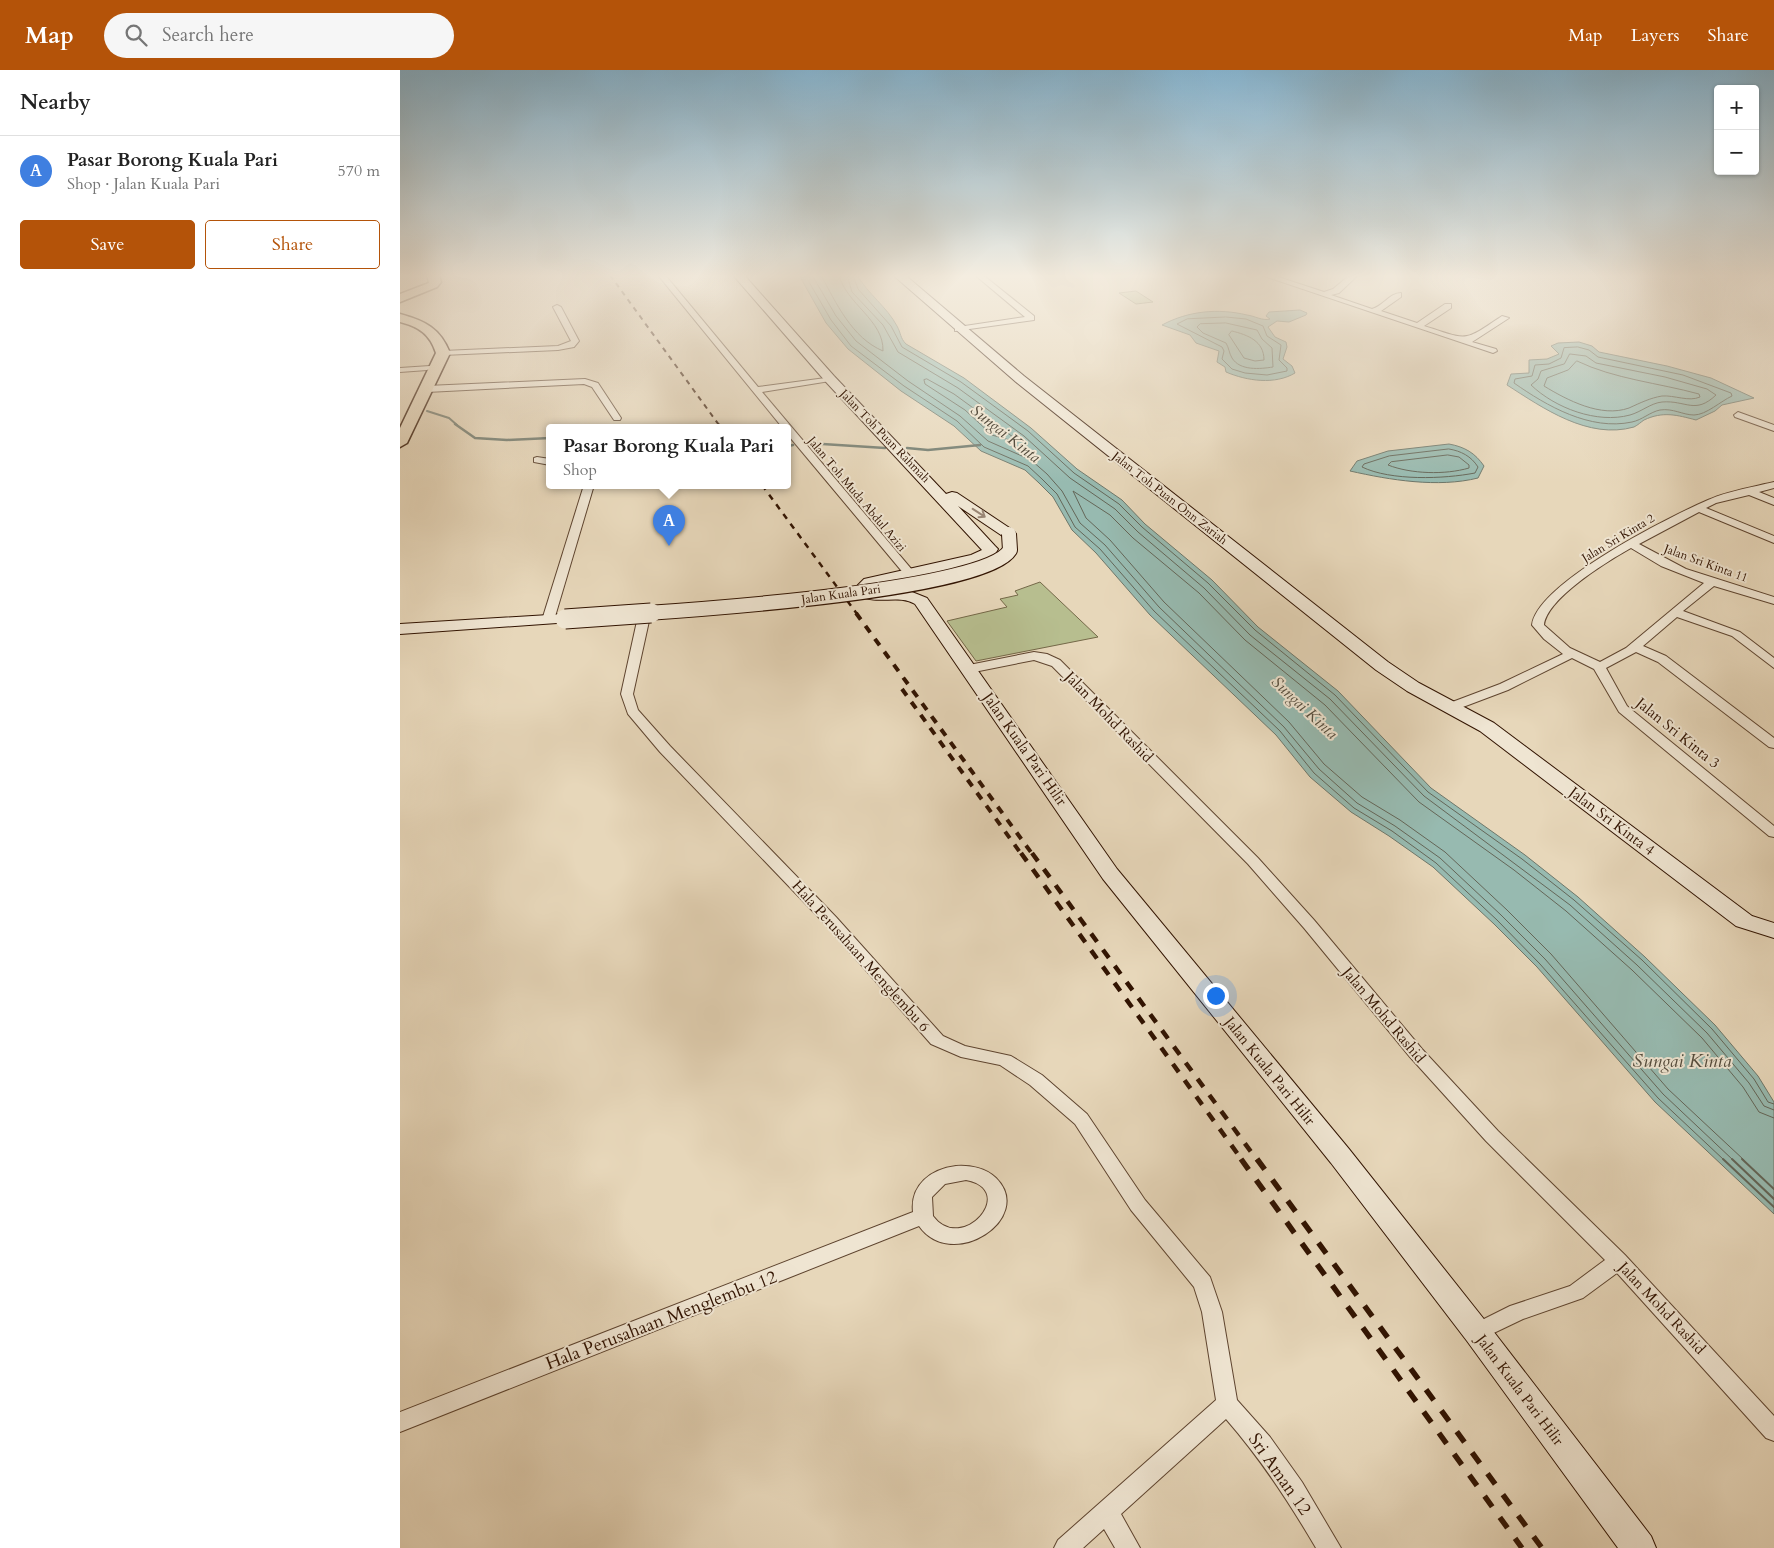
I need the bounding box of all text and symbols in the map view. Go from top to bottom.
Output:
search box [104,13,454,58]
text: Map [25,19,74,52]
icon: search [122,21,150,49]
text: Search here [162,22,254,48]
text: Map [1568,23,1603,48]
text: Layers [1631,23,1680,48]
text: Share [1708,23,1749,48]
map controls [1714,85,1759,175]
button: + [1714,85,1759,130]
text: Nearby [20,88,91,117]
button: − [1714,130,1759,175]
text: Pasar Borong Kuala Pari [67,147,278,173]
text: A [30,160,42,182]
text: 570 m [338,160,380,182]
text: Shop · Jalan Kuala Pari [67,173,220,195]
button: Save [20,220,195,269]
button: Share [205,220,380,269]
street label: Jalan Toh Puan Rahmah [835,385,934,486]
water label: Sungai Kinta [966,399,1045,468]
popup [546,424,791,489]
street label: Jalan Toh Muda Abdul Azizi [803,432,910,555]
text: Pasar Borong Kuala Pari [563,433,774,459]
street label: Jalan Toh Puan Onn Zariah [1108,447,1231,548]
text: Shop [563,459,597,481]
pin: A [653,505,685,546]
one-way arrow [972,508,986,518]
street label: Jalan Sri Kinta 2 [1577,510,1657,567]
street label: Jalan Sri Kinta 11 [1660,540,1750,586]
street label: Jalan Kuala Pari [798,580,882,608]
street label: Jalan Mohd Rashid [1059,666,1158,767]
water label: Sungai Kinta [1266,671,1342,744]
street label: Jalan Kuala Pari Hilir [977,687,1072,810]
street label: Jalan Sri Kinta 3 [1630,692,1724,773]
street label: Jalan Sri Kinta 4 [1563,781,1659,860]
street label: Hala Perusahaan Menglembu 6 [788,876,935,1036]
street label: Jalan Mohd Rashid [1337,961,1430,1067]
your location [1203,983,1229,1009]
street label: Jalan Kuala Pari Hilir [1219,1011,1320,1130]
water label: Sungai Kinta [1632,1048,1732,1074]
street label: Jalan Mohd Rashid [1613,1256,1710,1358]
street label: Hala Perusahaan Menglembu 12 [542,1265,780,1376]
street label: Jalan Kuala Pari Hilir [1471,1329,1569,1450]
street label: Sri Aman 12 [1242,1428,1317,1520]

